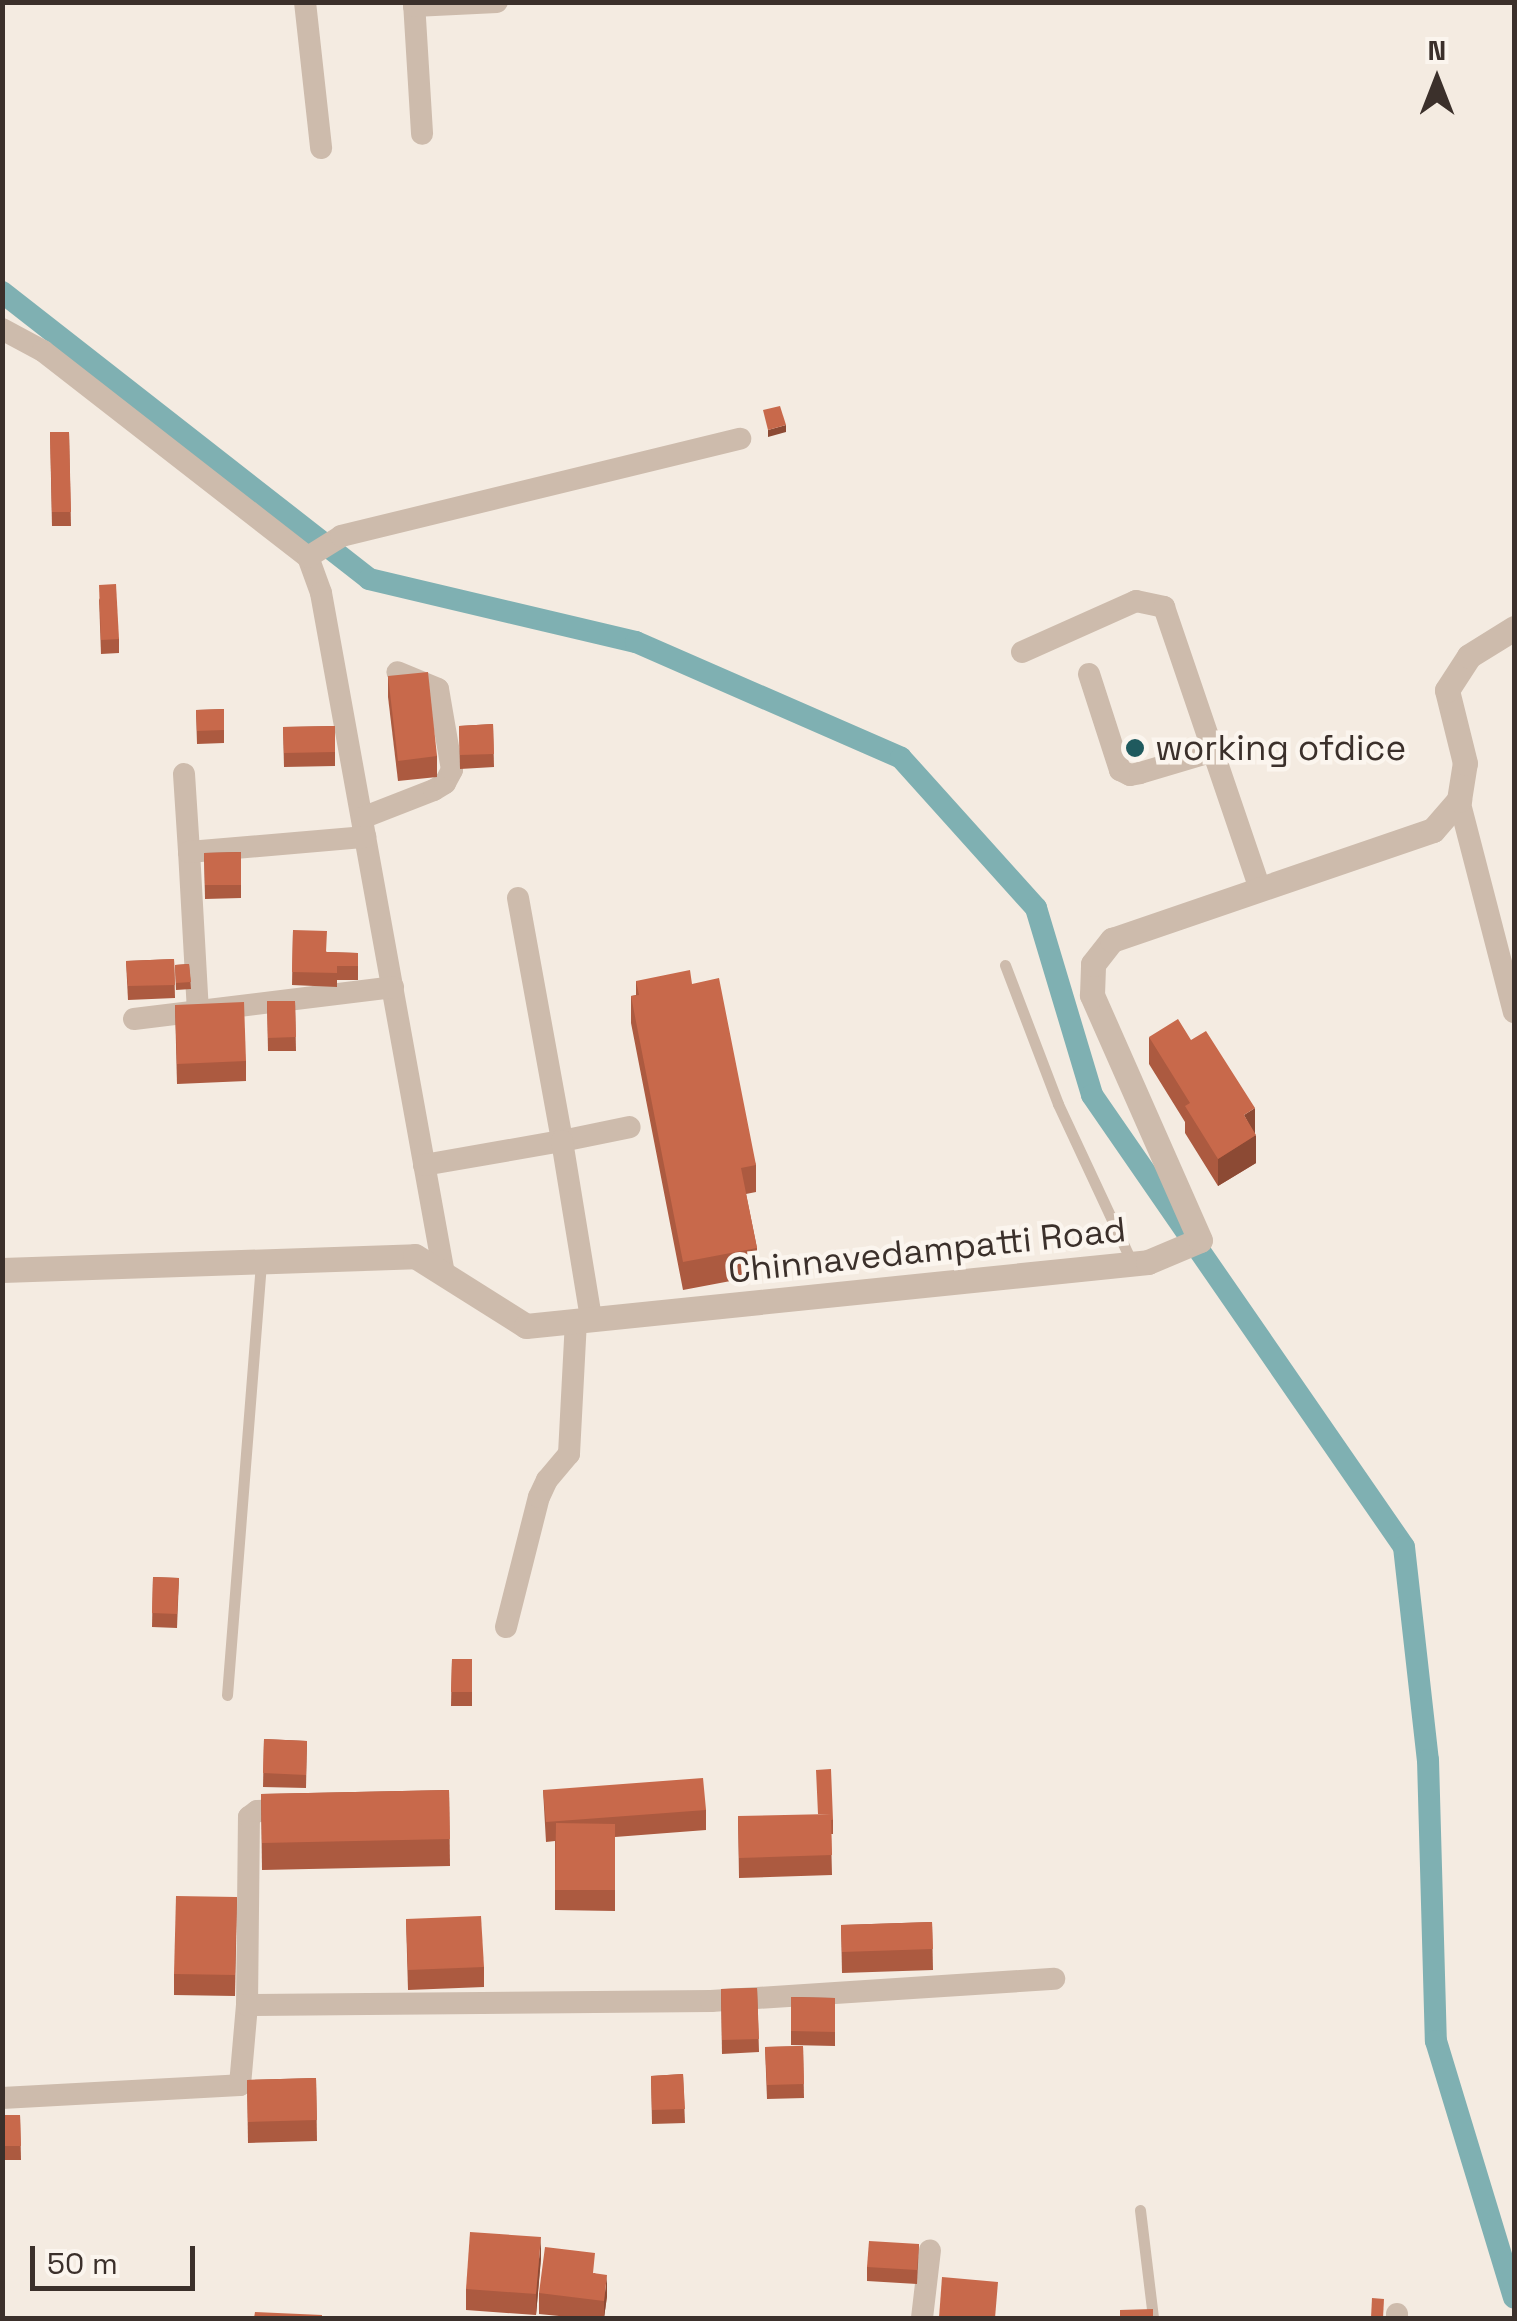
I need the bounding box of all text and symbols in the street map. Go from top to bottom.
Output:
north arrow [1387,30,1487,130]
text: N [1428,32,1446,68]
place label: working ofdice [1155,727,1406,769]
marker: working ofdice [1124,737,1146,759]
street label: Chinnavedampatti Road [726,1208,1128,1292]
scale bar [35,2226,200,2288]
text: 50 m [47,2244,118,2283]

